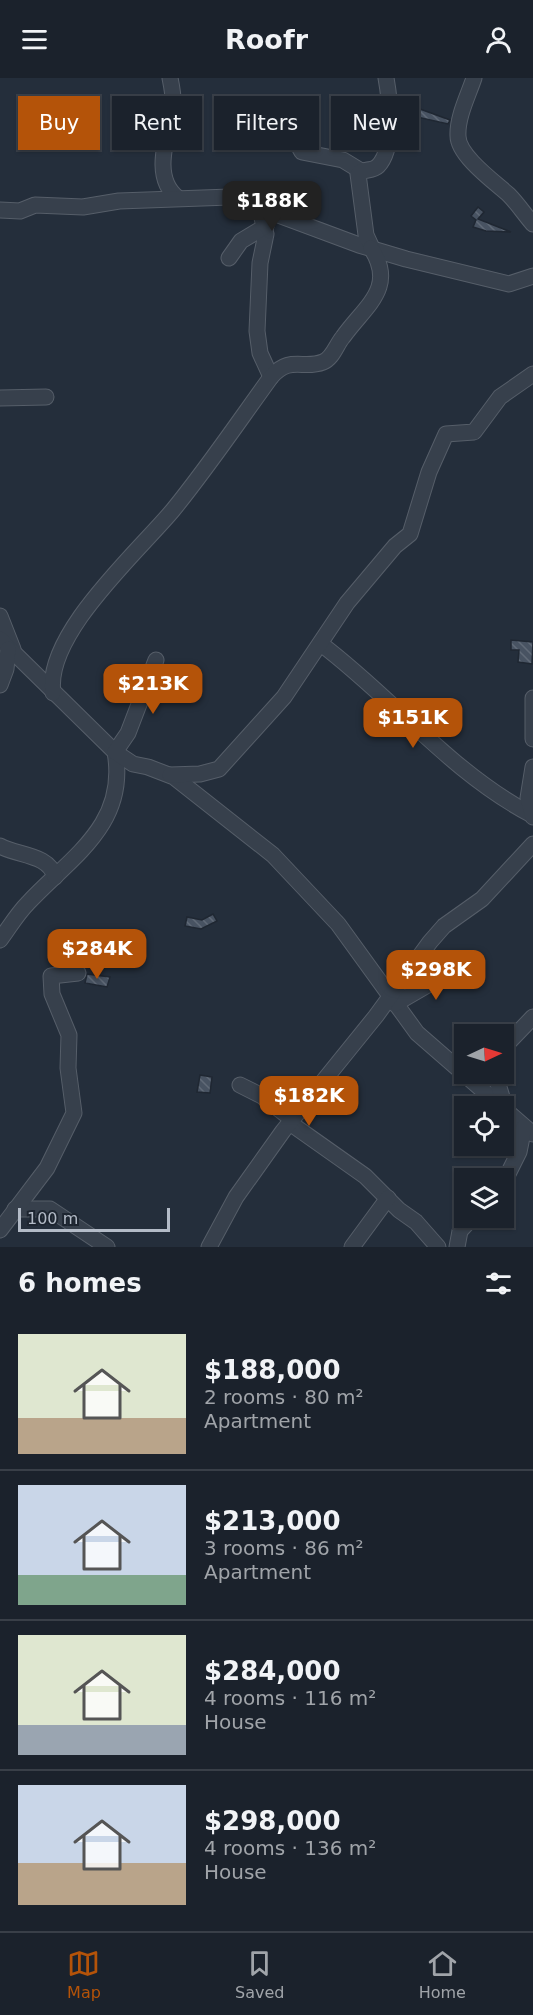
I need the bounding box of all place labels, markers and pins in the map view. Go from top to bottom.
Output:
pin: $188K [230,181,314,232]
pin: $213K [111,664,195,715]
pin: $151K [371,698,455,749]
pin: $284K [55,929,139,980]
pin: $298K [394,950,478,1001]
pin: $182K [267,1076,351,1127]

